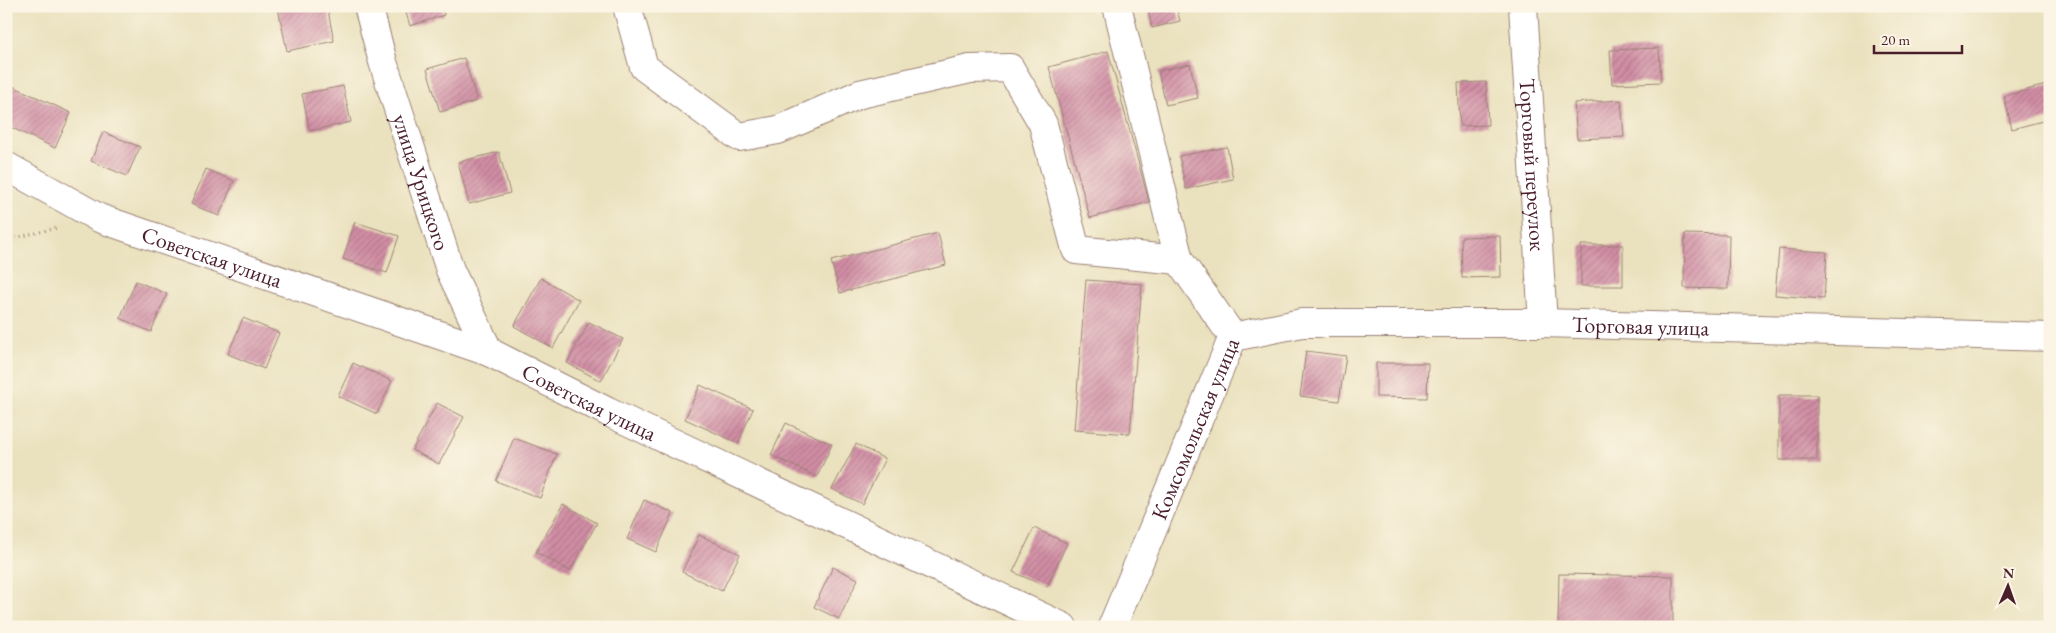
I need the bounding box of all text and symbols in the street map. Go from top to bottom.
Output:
scale bar [1874,22,1961,54]
text: 20 m [1881,30,1910,49]
street label: Торговый переулок [1513,77,1552,252]
street label: улица Урицкого [386,110,457,254]
street label: Советская улица [138,220,286,295]
street label: Торговая улица [1572,310,1710,343]
street label: Комсомольская улица [1144,333,1246,524]
street label: Советская улица [517,357,661,448]
north arrow [1984,560,2034,610]
text: N [2002,564,2015,582]

